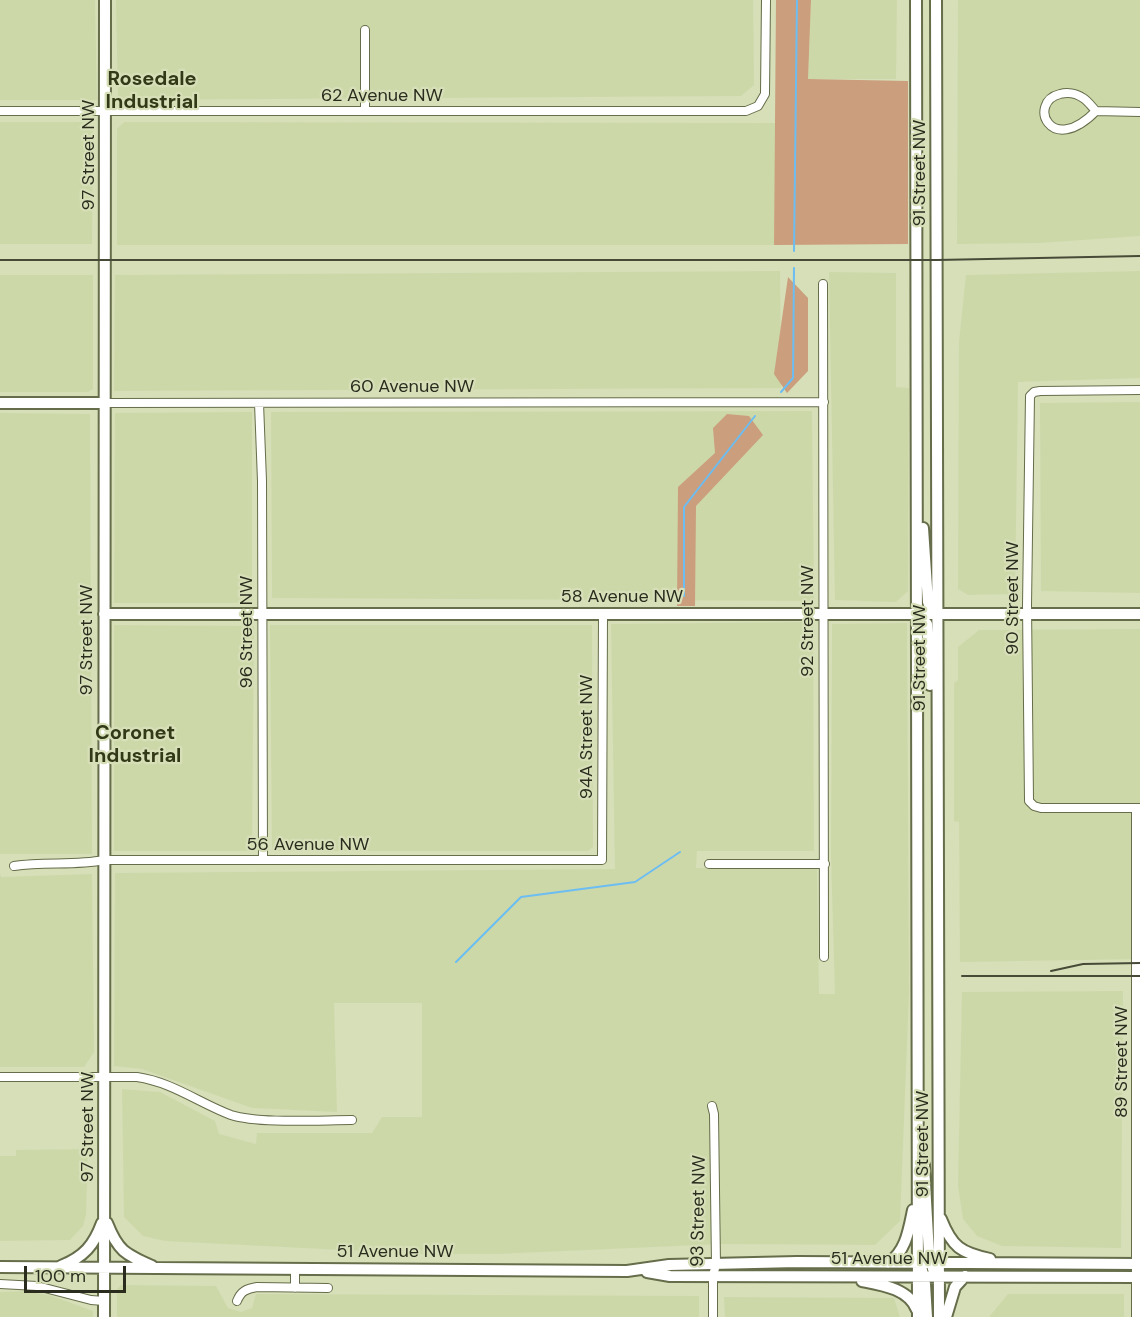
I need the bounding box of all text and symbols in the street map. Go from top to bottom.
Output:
district label: Rosedale Industrial [106,68,198,115]
street label: 62 Avenue NW [321,85,443,107]
street label: 97 Street NW [78,100,100,210]
street label: 91 Street NW [909,119,931,227]
street label: 60 Avenue NW [350,376,474,398]
street label: 90 Street NW [1002,541,1024,655]
street label: 92 Street NW [797,565,819,677]
street label: 96 Street NW [236,575,258,689]
street label: 97 Street NW [76,585,98,695]
street label: 58 Avenue NW [561,586,683,608]
street label: 91 Street NW [909,604,931,712]
street label: 94A Street NW [576,675,598,799]
district label: Coronet Industrial [89,722,181,769]
street label: 56 Avenue NW [247,834,369,856]
street label: 89 Street NW [1111,1006,1133,1118]
street label: 97 Street NW [77,1072,99,1182]
street label: 91 Street NW [912,1090,934,1198]
street label: 93 Street NW [687,1155,711,1267]
street label: 51 Avenue NW [336,1241,454,1263]
street label: 51 Avenue NW [830,1248,948,1270]
scale bar [27,1254,129,1292]
text: 100 m [35,1264,86,1288]

